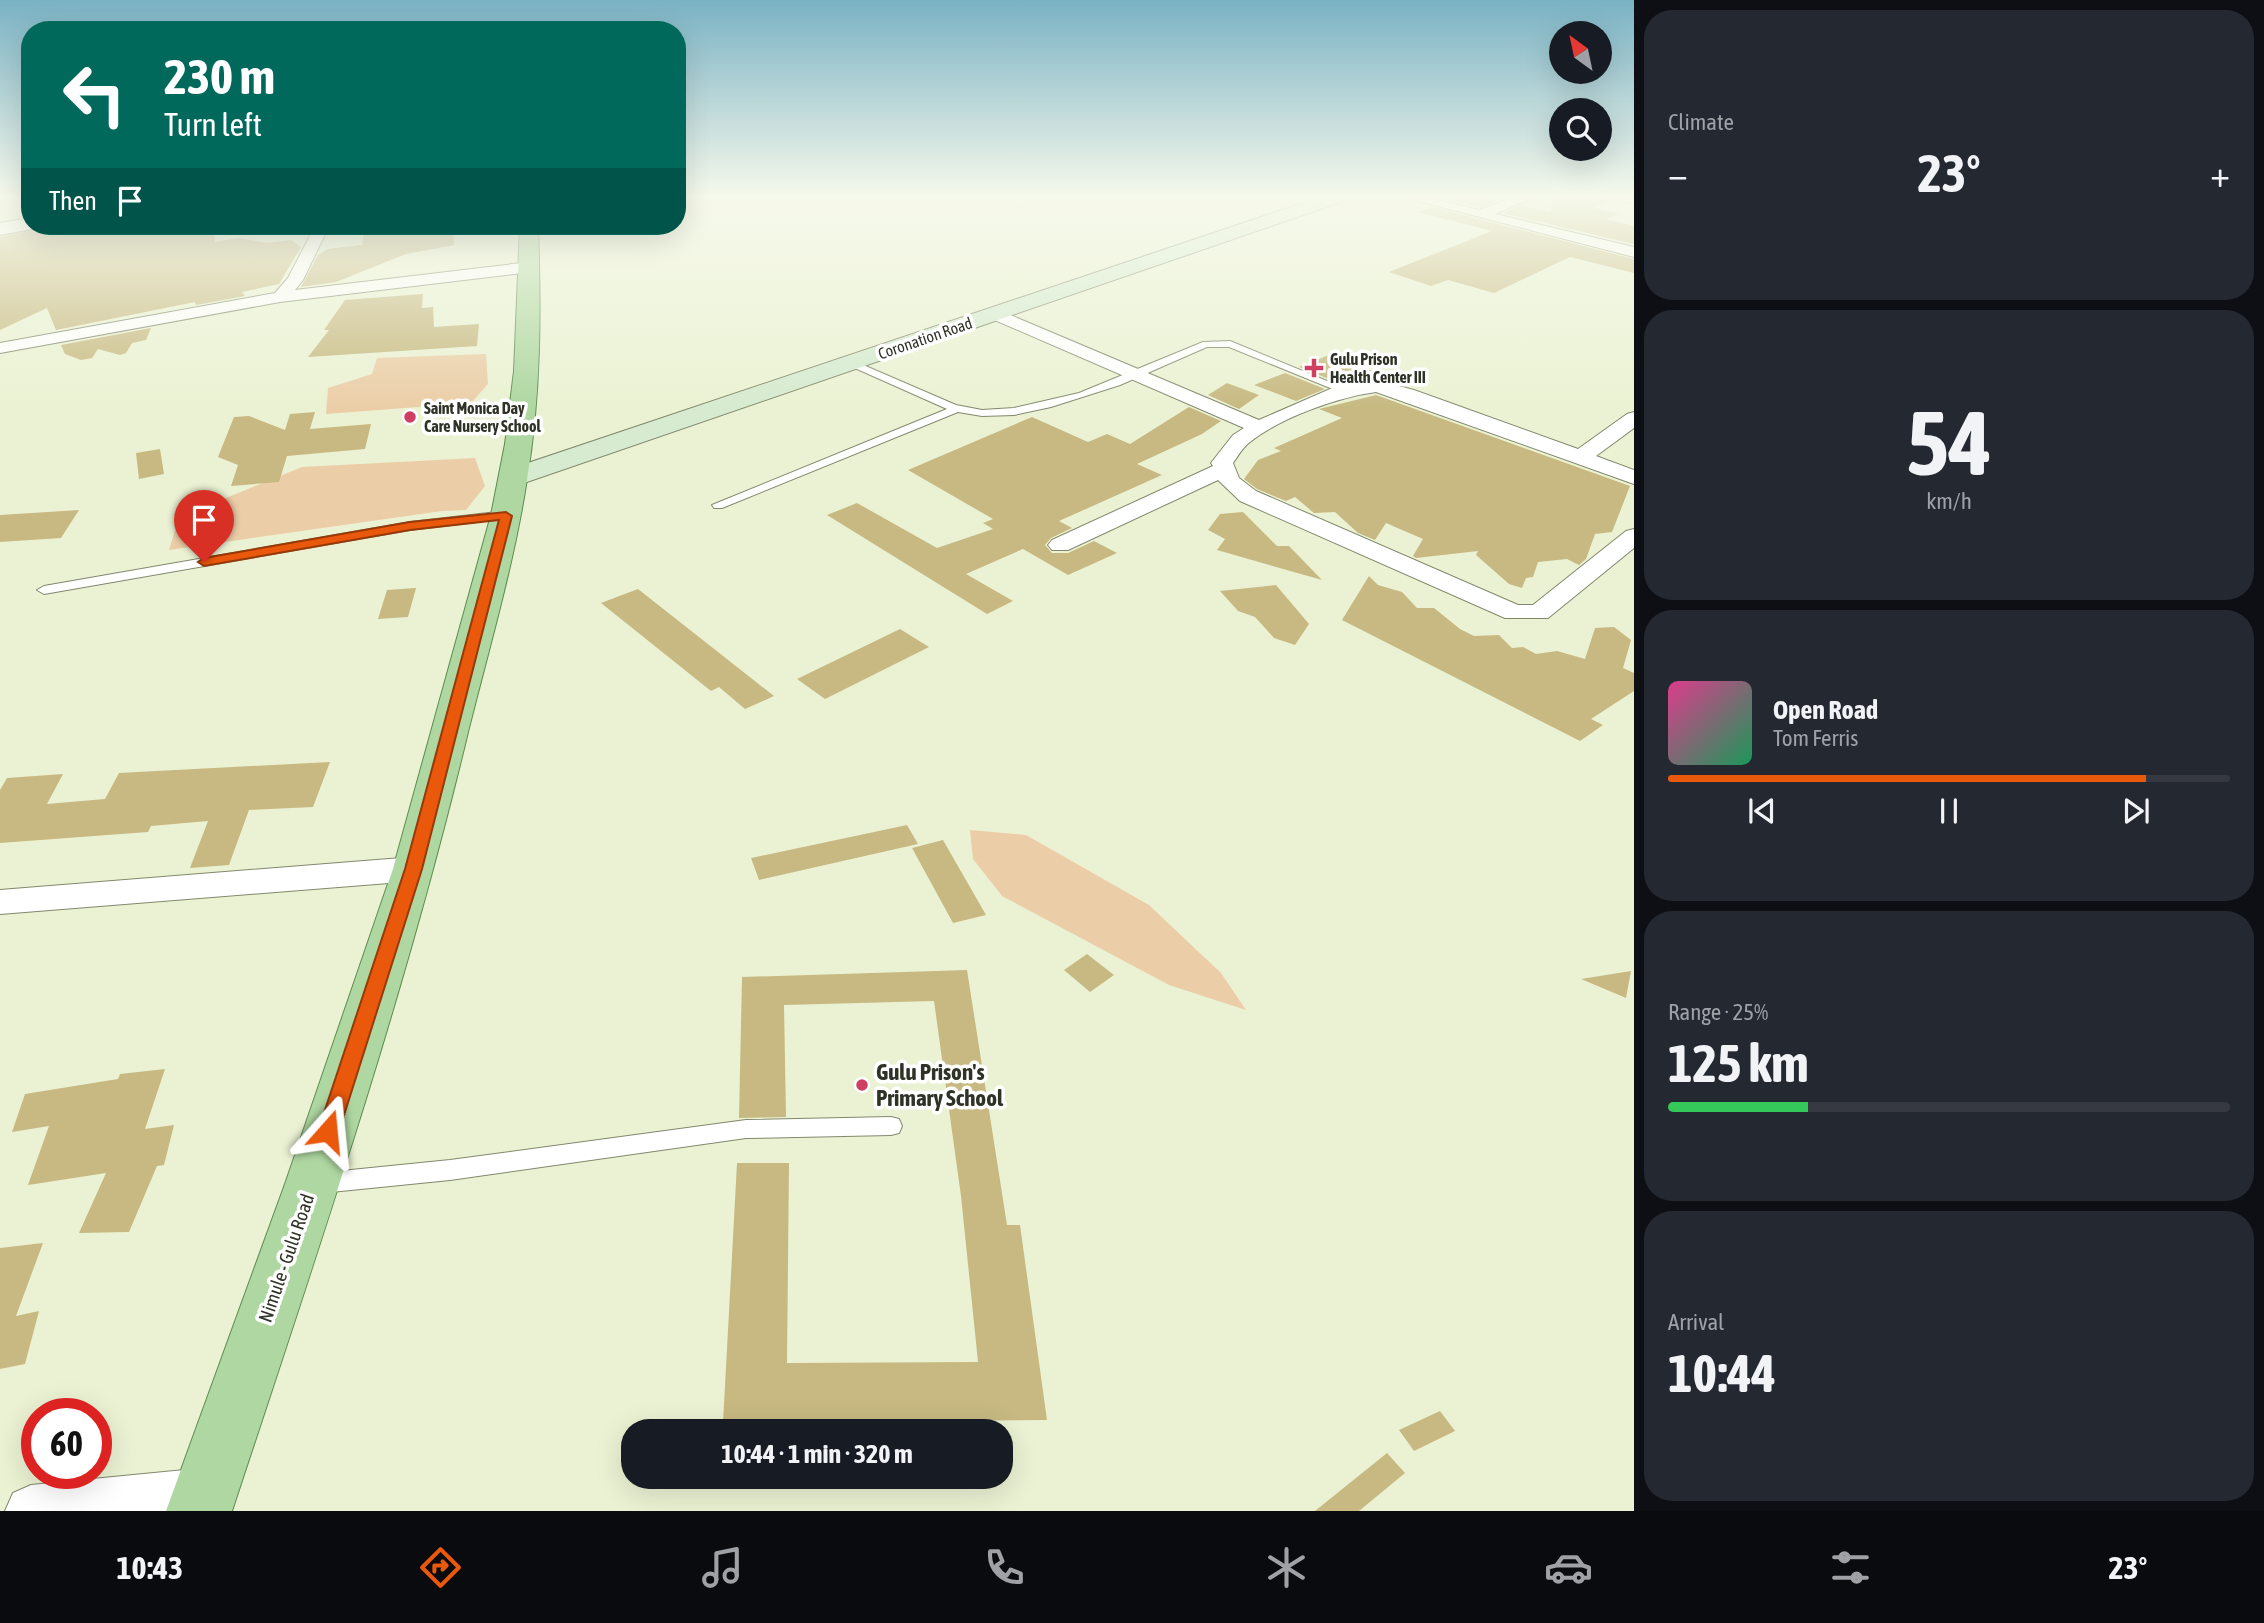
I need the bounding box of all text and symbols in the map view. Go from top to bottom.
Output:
north arrow [1549,21,1612,84]
map controls [1549,21,1612,161]
text: 230 m [164,48,275,104]
icon: left [49,49,140,140]
button: search [1549,98,1612,161]
text: Turn left [164,106,262,143]
text: Climate [1668,109,1734,135]
text: 23° [1917,143,1981,203]
text: − [1668,152,1688,195]
text: + [2210,152,2230,195]
icon: arrive [111,182,149,220]
text: Then [49,186,97,216]
street label: Coronation Road [876,313,974,363]
place label: Gulu Prison Health Center III [1330,350,1426,386]
marker: Gulu Prison Health Center III [1304,358,1324,378]
text: 54 [1906,390,1992,494]
place label: Saint Monica Day Care Nursery School [424,399,542,435]
marker: Saint Monica Day Care Nursery School [402,409,418,425]
text: km/h [1926,488,1972,514]
pin [174,490,234,562]
icon: arrive [185,501,223,539]
text: Open Road [1773,695,1878,725]
text: Tom Ferris [1773,725,1858,751]
icon: previous [1743,792,1781,830]
icon: pause [1930,792,1968,830]
icon: next [2117,792,2155,830]
text: Range · 25% [1668,999,1768,1025]
text: 125 km [1668,1033,1809,1093]
place label: Gulu Prison's Primary School [876,1059,1004,1111]
marker: Gulu Prison's Primary School [854,1077,870,1093]
position arrow [291,1094,365,1168]
street label: Nimule - Gulu Road [254,1191,318,1325]
text: Arrival [1668,1309,1724,1335]
text: 10:44 [1668,1343,1776,1403]
speed limit sign: 60 [21,1398,112,1489]
text: 10:44 · 1 min · 320 m [721,1439,913,1469]
icon: directions [416,1543,465,1592]
icon: music [698,1543,747,1592]
icon: phone [980,1543,1029,1592]
icon: climate [1262,1543,1311,1592]
icon: car [1544,1543,1593,1592]
icon: filters [1826,1543,1875,1592]
text: 10:43 [117,1549,183,1586]
text: 23° [2108,1549,2147,1586]

